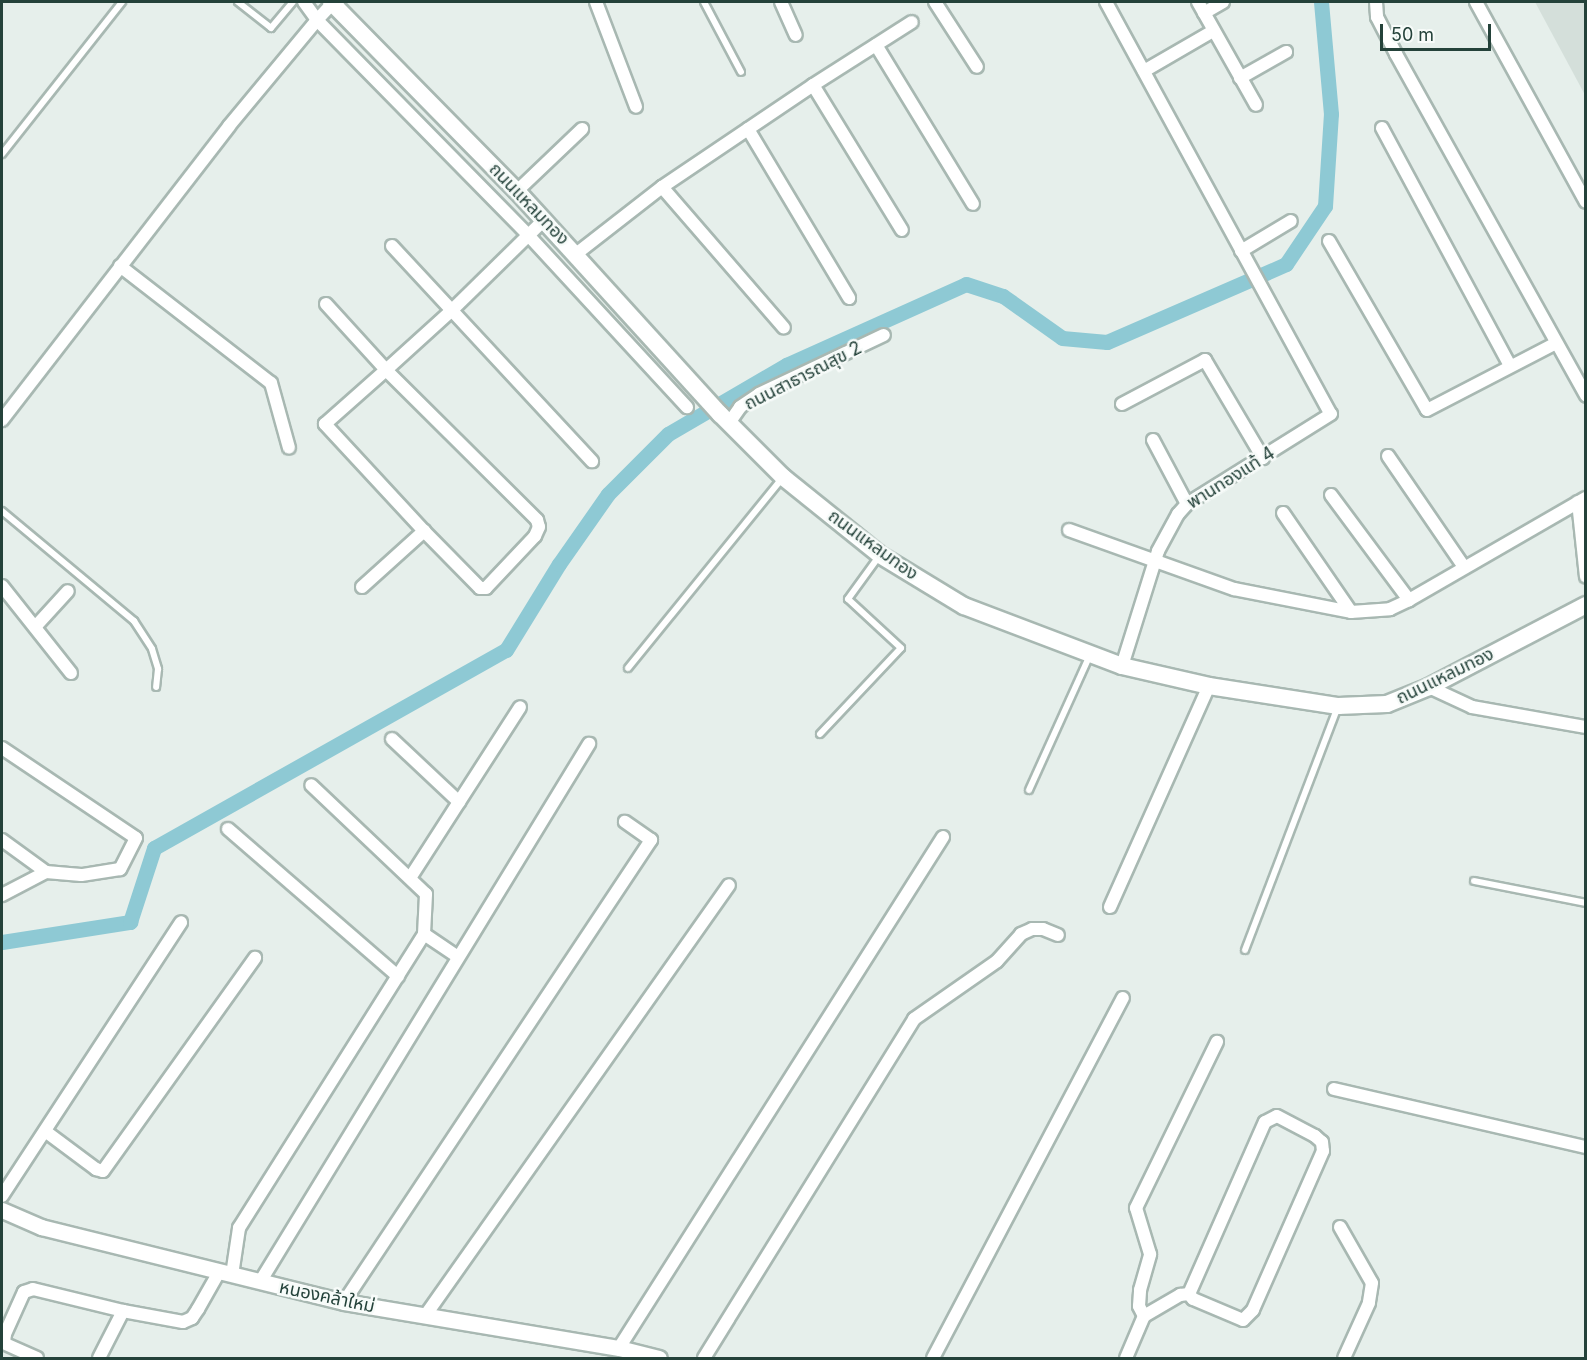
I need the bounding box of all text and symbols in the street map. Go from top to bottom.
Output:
scale bar [1383,12,1494,50]
text: 50 m [1391,24,1434,45]
street label: ถนนแหลมทอง [484,158,574,250]
street label: ถนนสาธารณสุข 2 [741,337,865,415]
street label: พานทองแท้ 4 [1183,442,1279,514]
street label: ถนนแหลมทอง [824,505,922,585]
street label: ถนนแหลมทอง [1393,643,1497,709]
street label: หนองคล้าใหม่ [277,1276,377,1318]

